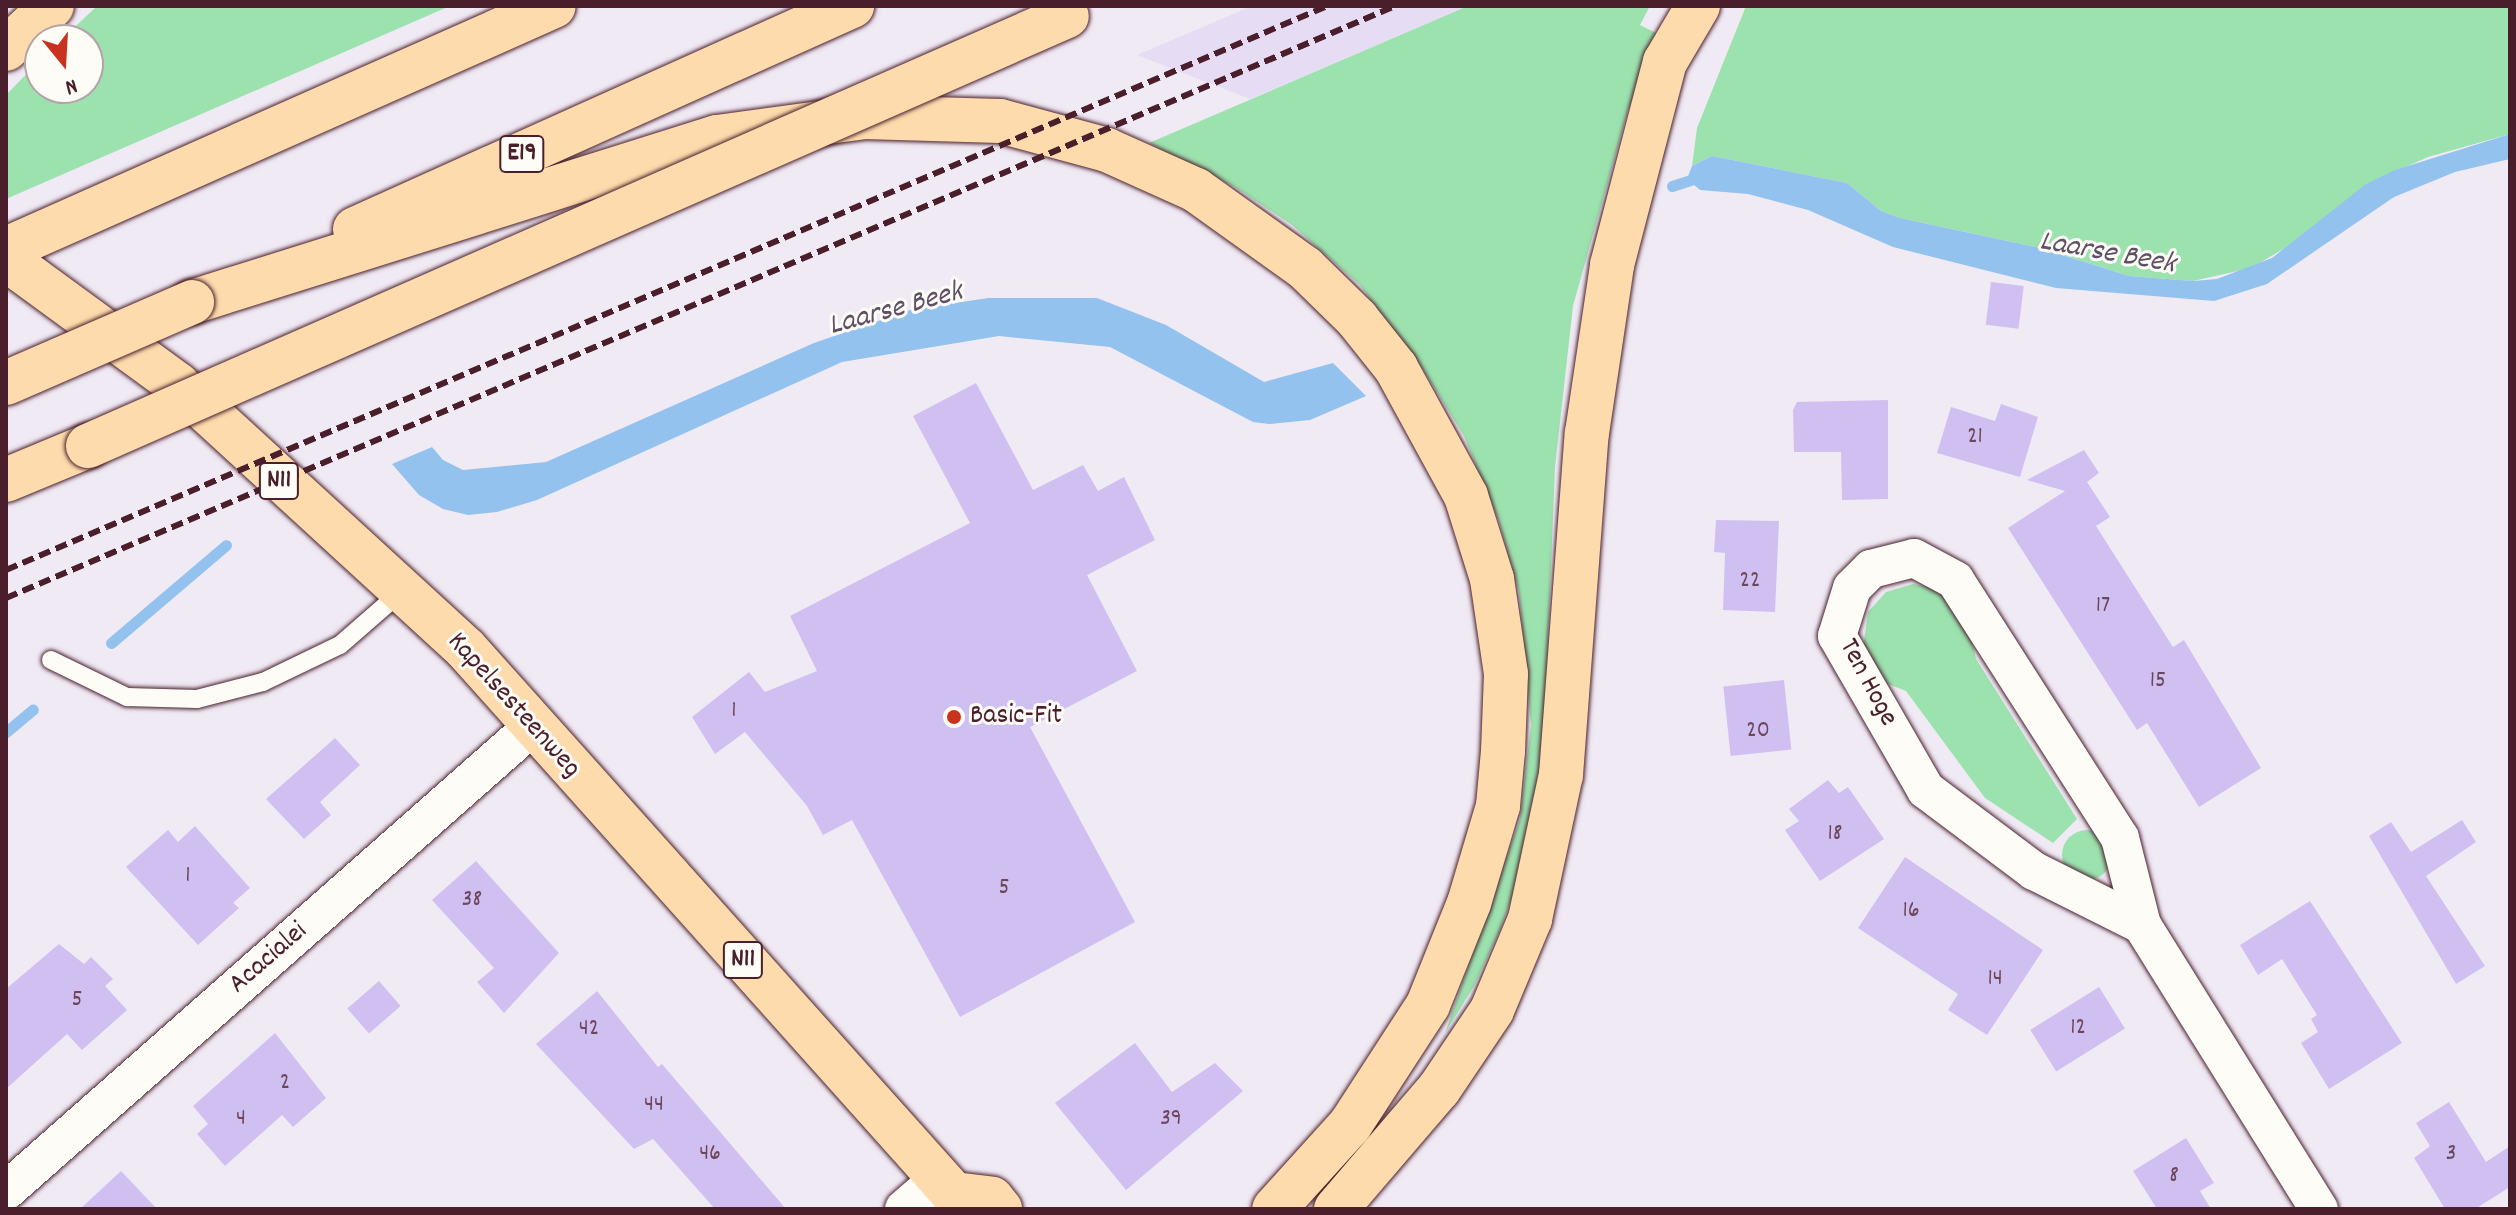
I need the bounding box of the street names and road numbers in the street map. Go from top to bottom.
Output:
road number: E19 [498,132,546,176]
road number: N11 [257,459,301,503]
street label: Kapelsesteenweg [439,626,587,786]
street label: Ten Hoge [1830,634,1904,732]
street label: Acacialei [223,916,315,1002]
road number: N11 [721,938,765,982]

